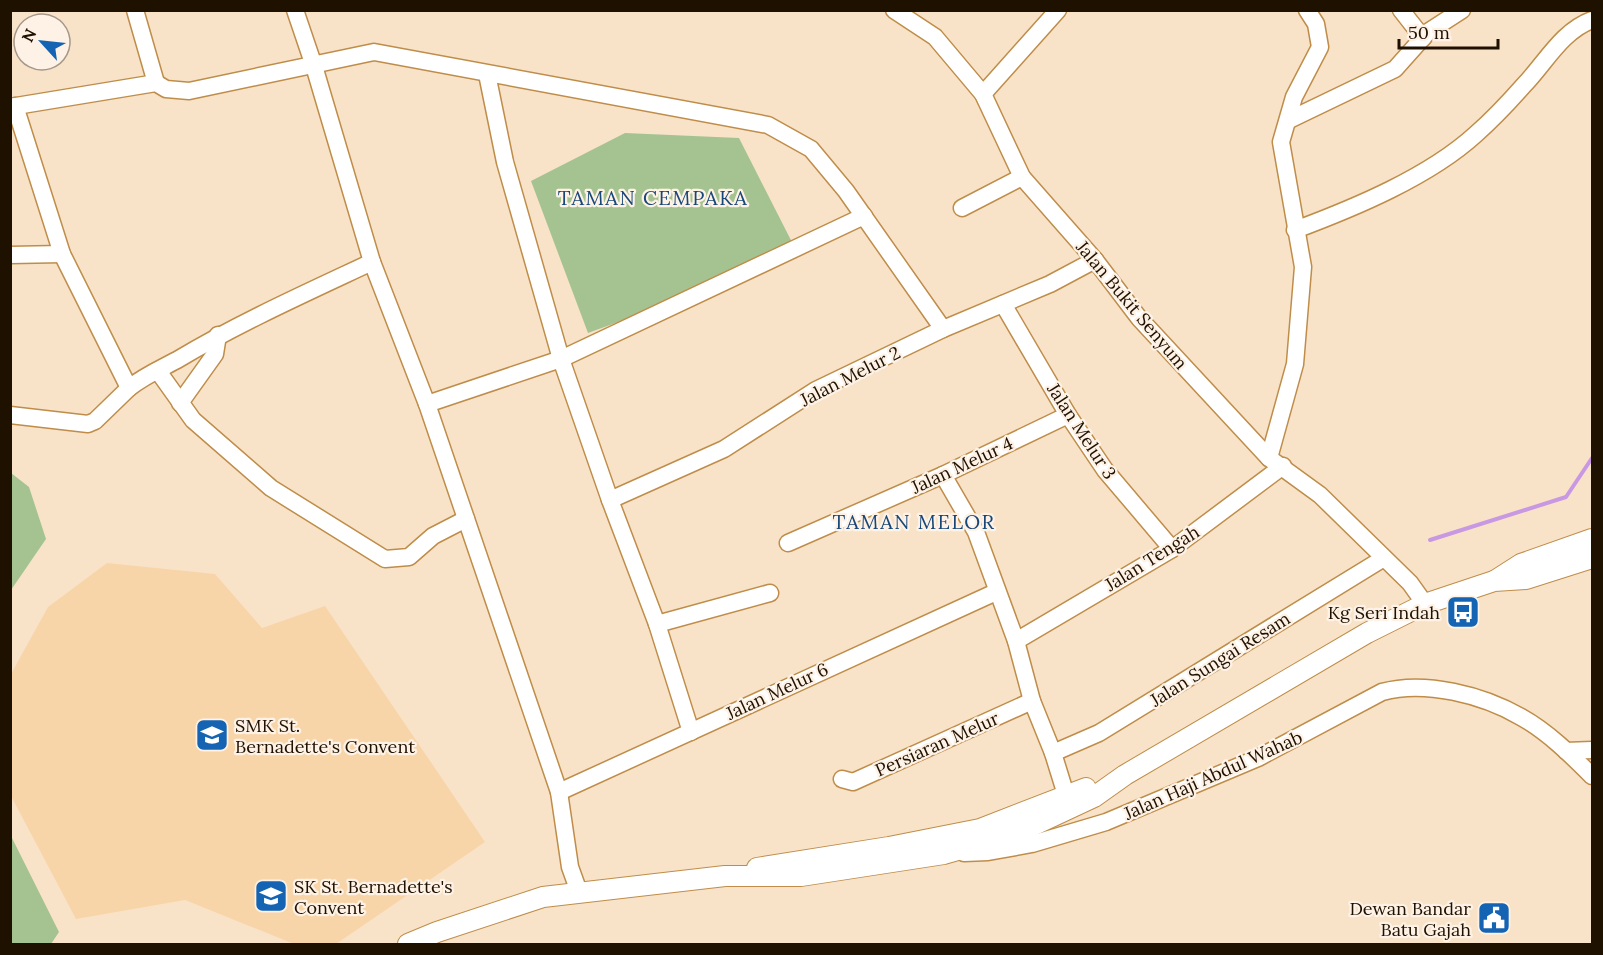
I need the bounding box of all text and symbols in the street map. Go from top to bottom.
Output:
north arrow [12,12,72,72]
scale bar [1399,12,1498,50]
text: 50 m [1408,21,1450,44]
text: N [17,25,40,45]
district label: TAMAN CEMPAKA [558,185,748,210]
street label: Jalan Bukit Senyum [1071,235,1193,374]
street label: Jalan Melur 2 [795,341,904,412]
street label: Jalan Melur 3 [1042,378,1122,483]
street label: Jalan Melur 4 [907,431,1017,499]
district label: TAMAN MELOR [833,509,995,534]
street label: Jalan Tengah [1100,520,1204,597]
bus stop icon: Kg Seri Indah [1445,594,1481,630]
place label: Kg Seri Indah [1328,601,1440,624]
street label: Jalan Sungai Resam [1145,607,1294,712]
street label: Jalan Melur 6 [721,657,832,725]
street label: Persiaran Melur [871,706,1003,782]
place label: SMK St. Bernadette's Convent [235,714,415,758]
school or university icon: SMK St. Bernadette's Convent [194,717,230,753]
street label: Jalan Haji Abdul Wahab [1119,725,1306,825]
place label: SK St. Bernadette's Convent [294,875,453,919]
school or university icon: SK St. Bernadette's Convent [253,878,289,914]
place label: Dewan Bandar Batu Gajah [1349,897,1471,941]
public building icon: Dewan Bandar Batu Gajah [1476,900,1512,936]

